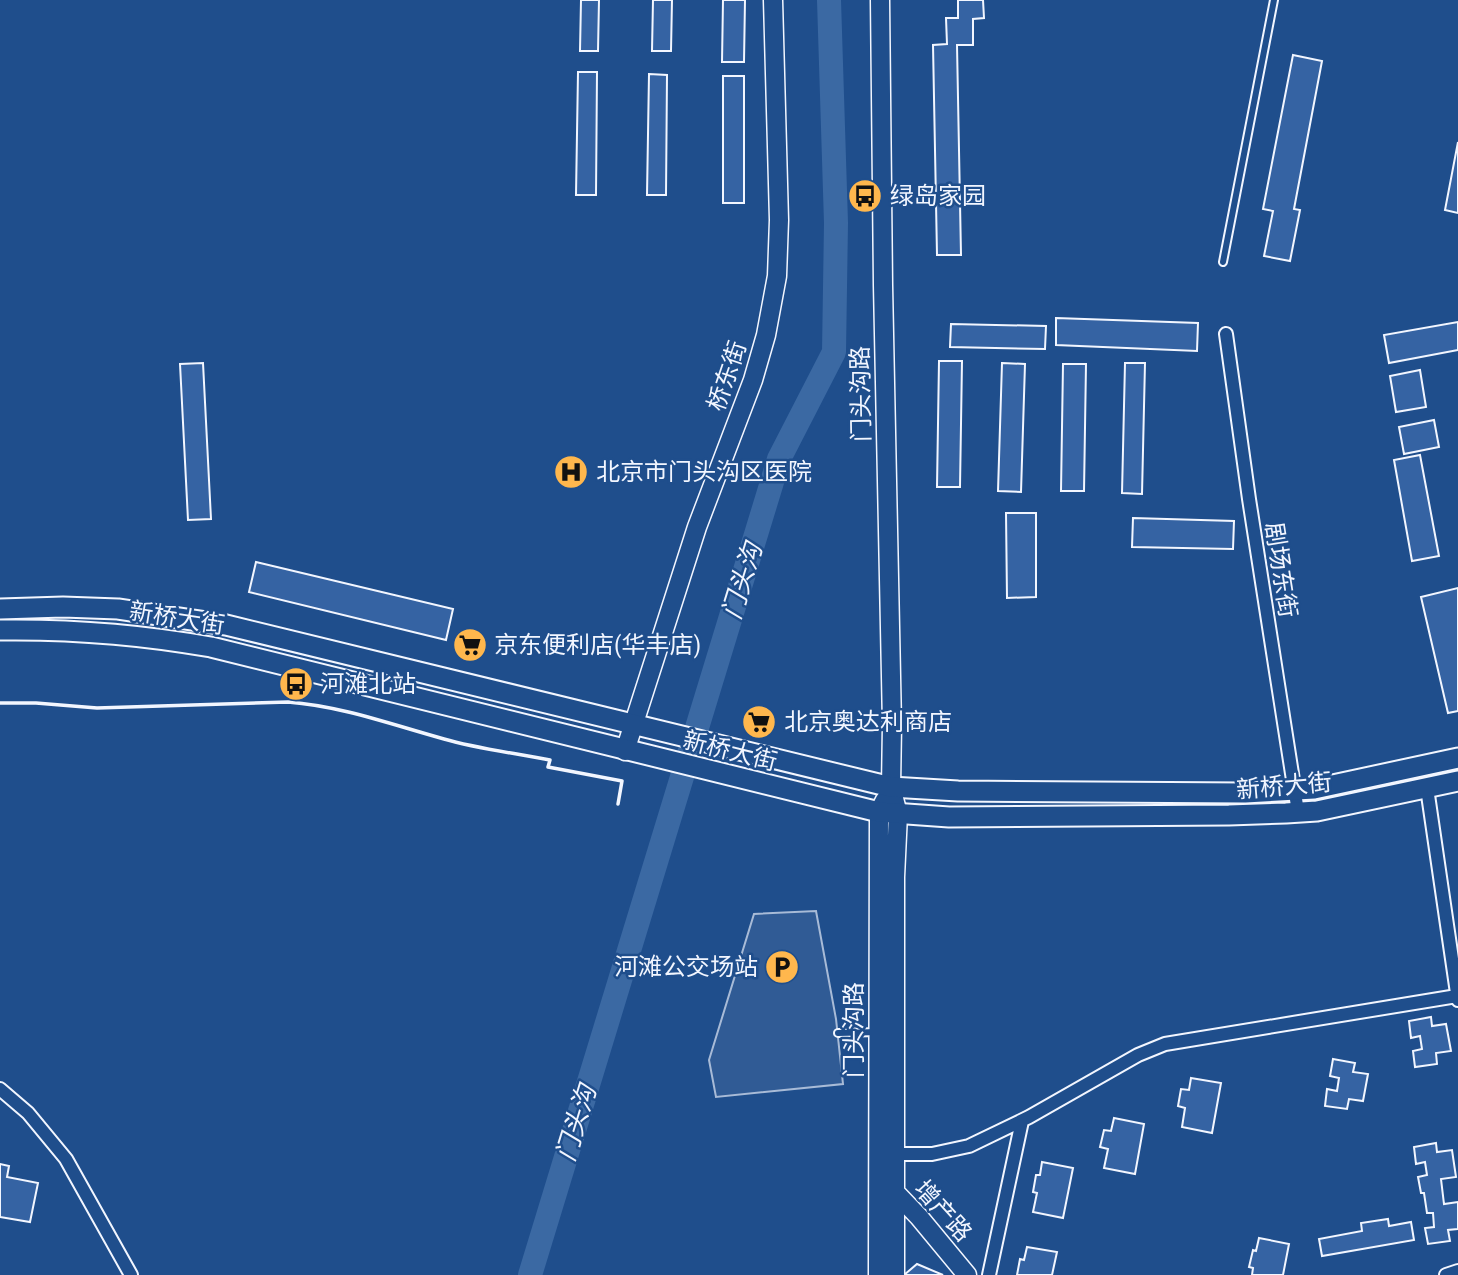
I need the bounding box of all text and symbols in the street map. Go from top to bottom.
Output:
bus stop icon: 绿岛家园 [846,177,884,215]
place label: 绿岛家园 [890,182,986,210]
street label: 桥东街 [702,337,752,415]
street label: 门头沟路 [846,346,876,442]
hospital icon: 北京市门头沟区医院 [552,453,590,491]
place label: 北京市门头沟区医院 [596,458,812,486]
street label: 剧场东街 [1260,520,1302,620]
water label: 门头沟 [716,536,769,623]
street label: 新桥大街 [127,597,227,639]
supermarket icon: 京东便利店(华丰店) [451,626,489,664]
place label: 京东便利店(华丰店) [494,631,701,659]
bus stop icon: 河滩北站 [277,665,315,703]
place label: 河滩北站 [320,670,416,698]
supermarket icon: 北京奥达利商店 [740,703,778,741]
place label: 北京奥达利商店 [784,708,952,736]
street label: 新桥大街 [680,726,780,776]
street label: 新桥大街 [1235,768,1333,804]
parking icon: 河滩公交场站 [763,948,801,986]
place label: 河滩公交场站 [614,953,758,981]
street label: 门头沟路 [840,982,868,1078]
water label: 门头沟 [550,1078,603,1165]
street label: 增产路 [909,1175,977,1247]

